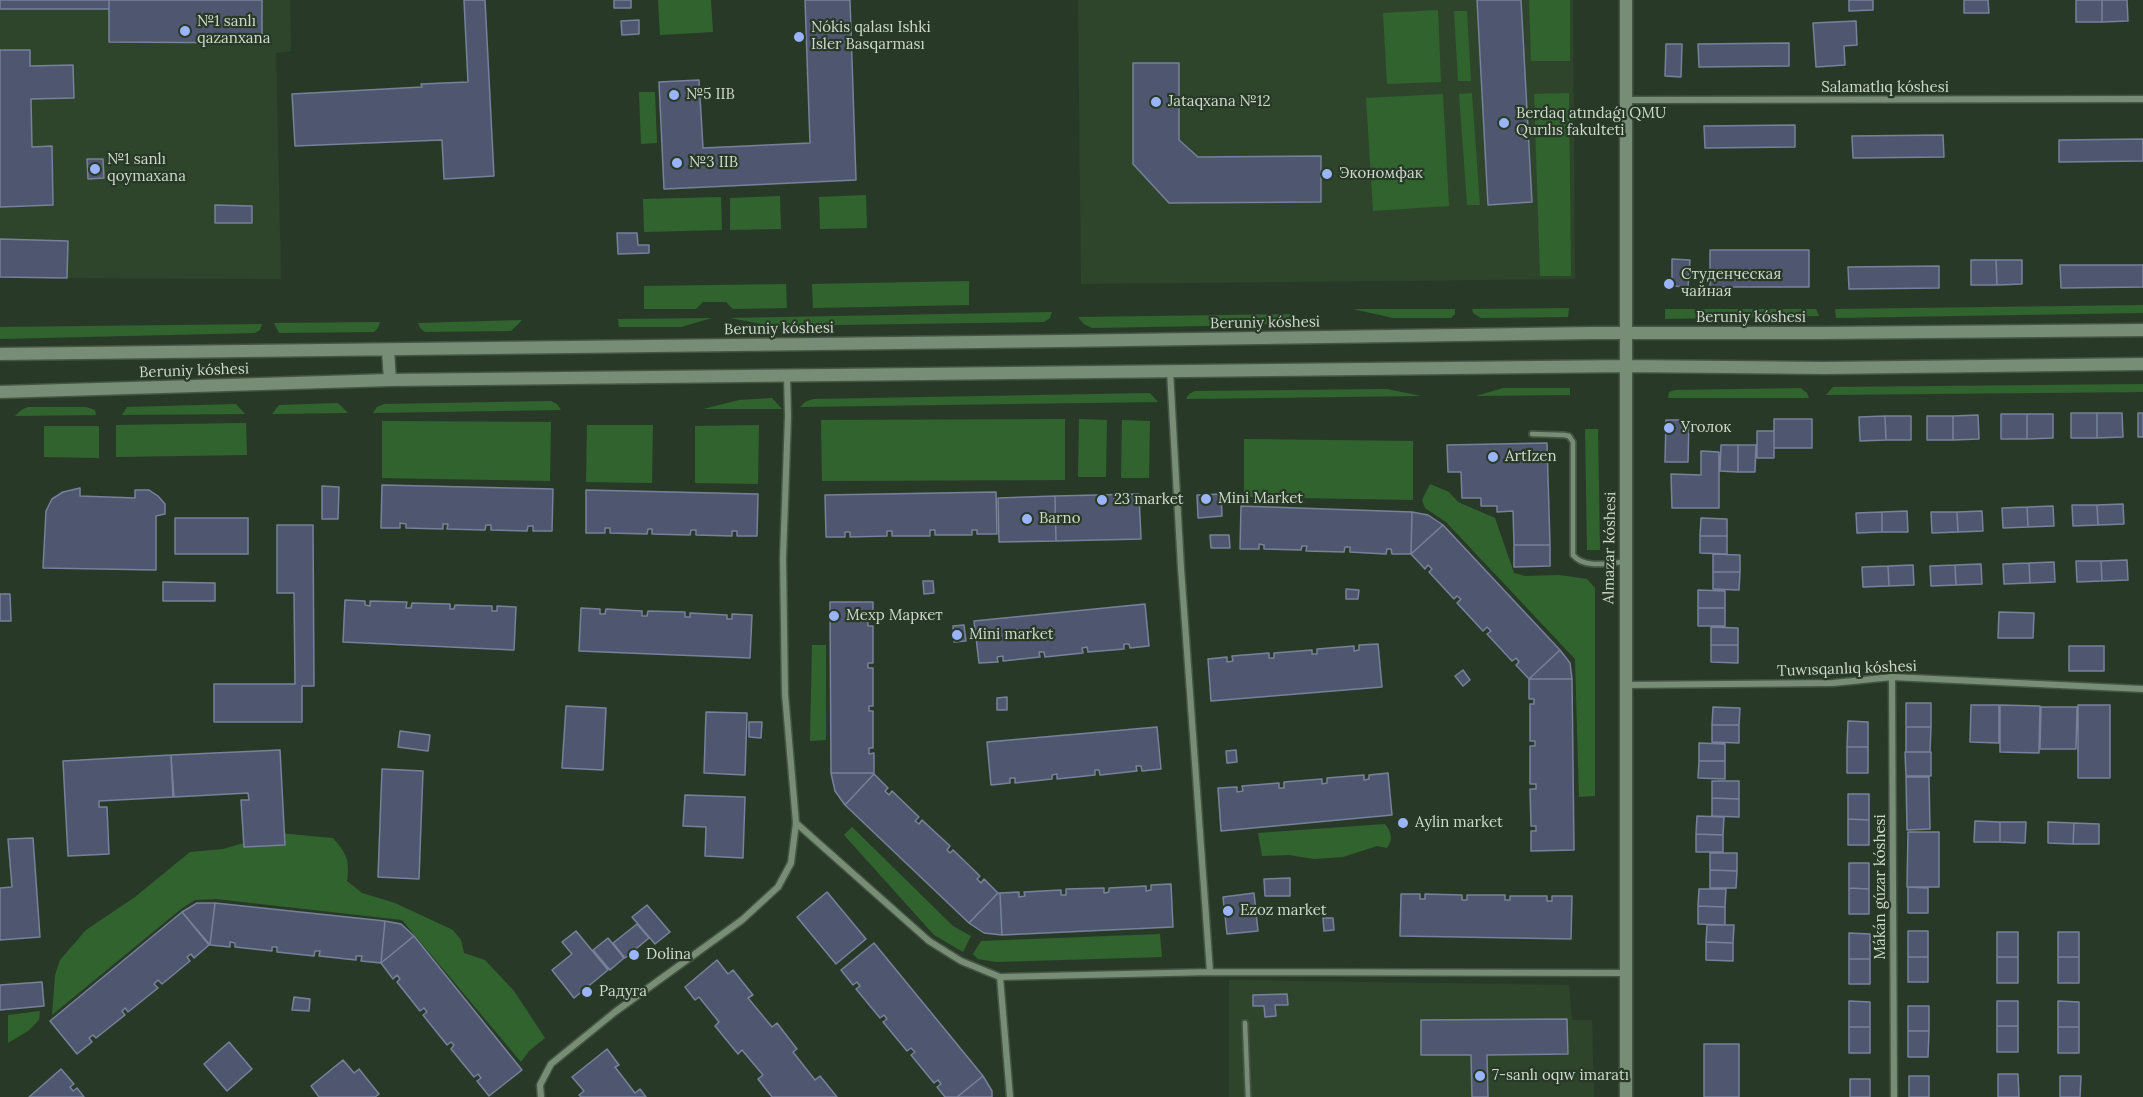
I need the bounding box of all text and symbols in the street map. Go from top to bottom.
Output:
place label: №1 sanlı qazanxana [197,13,270,48]
place label: Nókis qalası Ishki Isler Basqarması [811,19,931,54]
marker: №1 sanlı qazanxana [178,24,192,38]
marker: Nókis qalası Ishki Isler Basqarması [792,30,806,44]
street label: Salamatlıq kóshesi [1821,79,1949,97]
place label: №5 IIB [686,86,735,104]
marker: №5 IIB [667,88,681,102]
place label: Jataqxana №12 [1168,93,1270,111]
marker: Jataqxana №12 [1149,95,1163,109]
place label: Berdaq atındaǵı QMU Qurılıs fakulteti [1516,105,1666,140]
marker: Berdaq atındaǵı QMU Qurılıs fakulteti [1497,116,1511,130]
place label: №1 sanlı qoymaxana [107,151,186,186]
place label: №3 IIB [689,154,738,172]
marker: №3 IIB [670,156,684,170]
marker: №1 sanlı qoymaxana [88,162,102,176]
place label: Экономфак [1339,165,1423,183]
marker: Экономфак [1320,167,1334,181]
place label: Студенческая чайная [1681,266,1782,301]
marker: Студенческая чайная [1662,277,1676,291]
street label: Beruniy kóshesi [1696,309,1806,327]
street label: Beruniy kóshesi [1210,313,1320,333]
street label: Beruniy kóshesi [724,319,834,339]
street label: Beruniy kóshesi [139,360,249,382]
place label: Уголок [1681,419,1731,437]
marker: Уголок [1662,421,1676,435]
place label: ArtIzen [1505,448,1557,466]
marker: ArtIzen [1486,450,1500,464]
place label: Mini Market [1218,490,1303,508]
place label: 23 market [1114,491,1183,509]
marker: Mini Market [1199,492,1213,506]
street label: Almazar kóshesi [1600,492,1620,604]
marker: 23 market [1095,493,1109,507]
place label: Barno [1039,510,1080,528]
marker: Barno [1020,512,1034,526]
place label: Мехр Маркет [846,607,943,625]
marker: Мехр Маркет [827,609,841,623]
place label: Mini market [969,626,1054,644]
marker: Mini market [950,628,964,642]
street label: Tuwısqanlıq kóshesi [1777,658,1917,680]
place label: Aylin market [1415,814,1503,832]
street label: Mákán gúzar kóshesi [1872,814,1890,960]
marker: Aylin market [1396,816,1410,830]
place label: Ezoz market [1240,902,1327,920]
marker: Ezoz market [1221,904,1235,918]
place label: Dolina [646,946,691,964]
marker: Dolina [627,948,641,962]
place label: Радуга [599,983,647,1001]
marker: Радуга [580,985,594,999]
place label: 7-sanlı oqıw imaratı [1492,1067,1629,1085]
marker: 7-sanlı oqıw imaratı [1473,1069,1487,1083]

